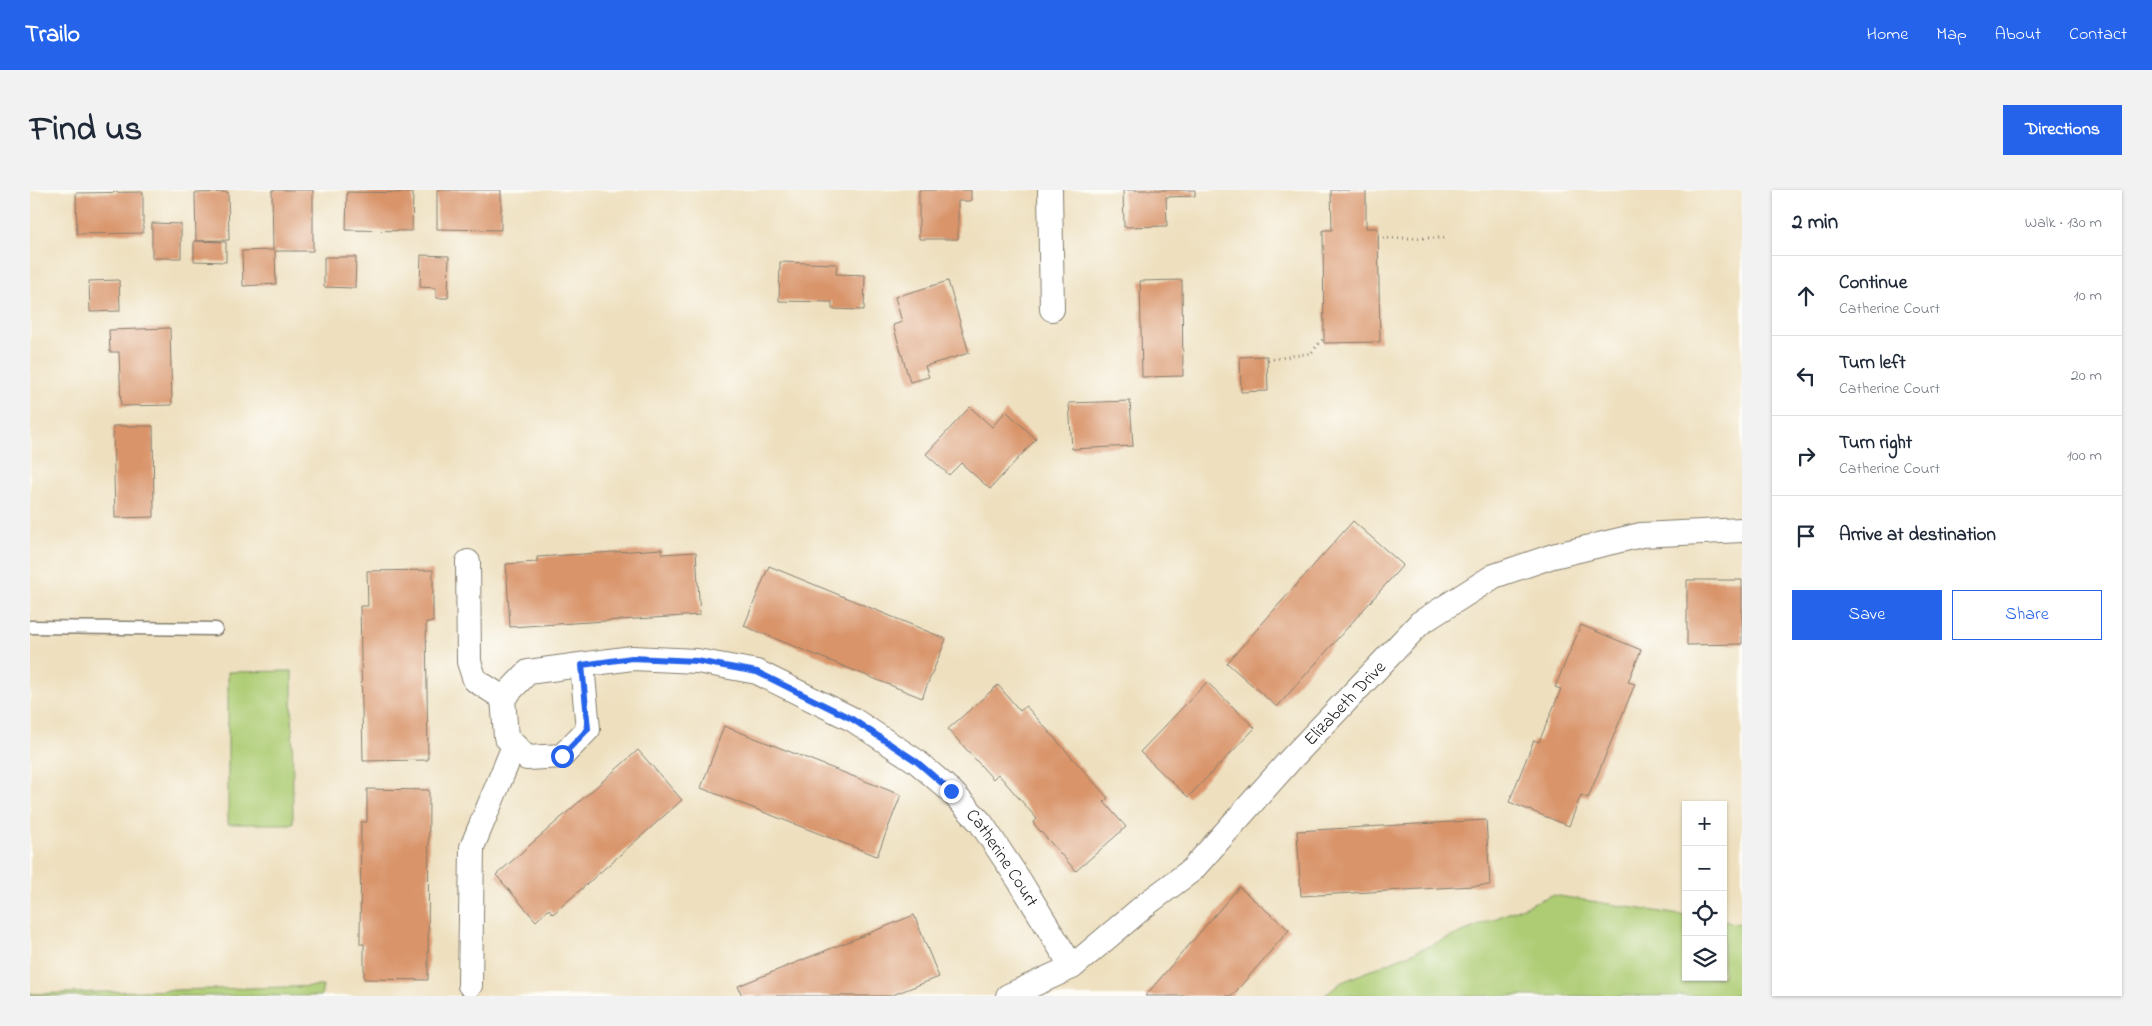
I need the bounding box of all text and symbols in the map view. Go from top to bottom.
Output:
text: Trailo [25,18,80,53]
text: Home [1867,22,1908,48]
text: Map [1936,22,1967,48]
text: About [1995,22,2041,48]
text: Contact [2069,22,2127,48]
text: Find us [30,105,142,156]
button: Directions [2003,105,2122,155]
text: 2 min [1792,208,1838,238]
text: Walk · 130 m [2025,211,2102,235]
text: Continue [1839,270,1907,297]
icon: ahead [1792,282,1820,310]
text: 10 m [2074,284,2102,308]
text: Catherine Court [1839,297,1940,321]
text: Turn left [1839,350,1906,377]
icon: left [1792,362,1820,390]
text: 20 m [2071,364,2102,388]
text: Catherine Court [1839,377,1940,401]
text: Turn right [1839,430,1912,457]
icon: right [1792,442,1820,470]
text: 100 m [2067,444,2102,468]
text: Catherine Court [1839,457,1940,481]
icon: arrive [1792,522,1820,550]
text: Arrive at destination [1839,522,1996,549]
button: Save [1792,590,1942,640]
button: Share [1952,590,2102,640]
street label: Elizabeth Drive [1299,655,1393,752]
route start [551,745,574,768]
route end [940,780,963,803]
map controls [1682,801,1727,981]
button: + [1682,801,1727,846]
street label: Catherine Court [959,804,1044,913]
button: − [1682,846,1727,891]
button: locate [1682,891,1727,936]
button: layers [1682,936,1727,981]

